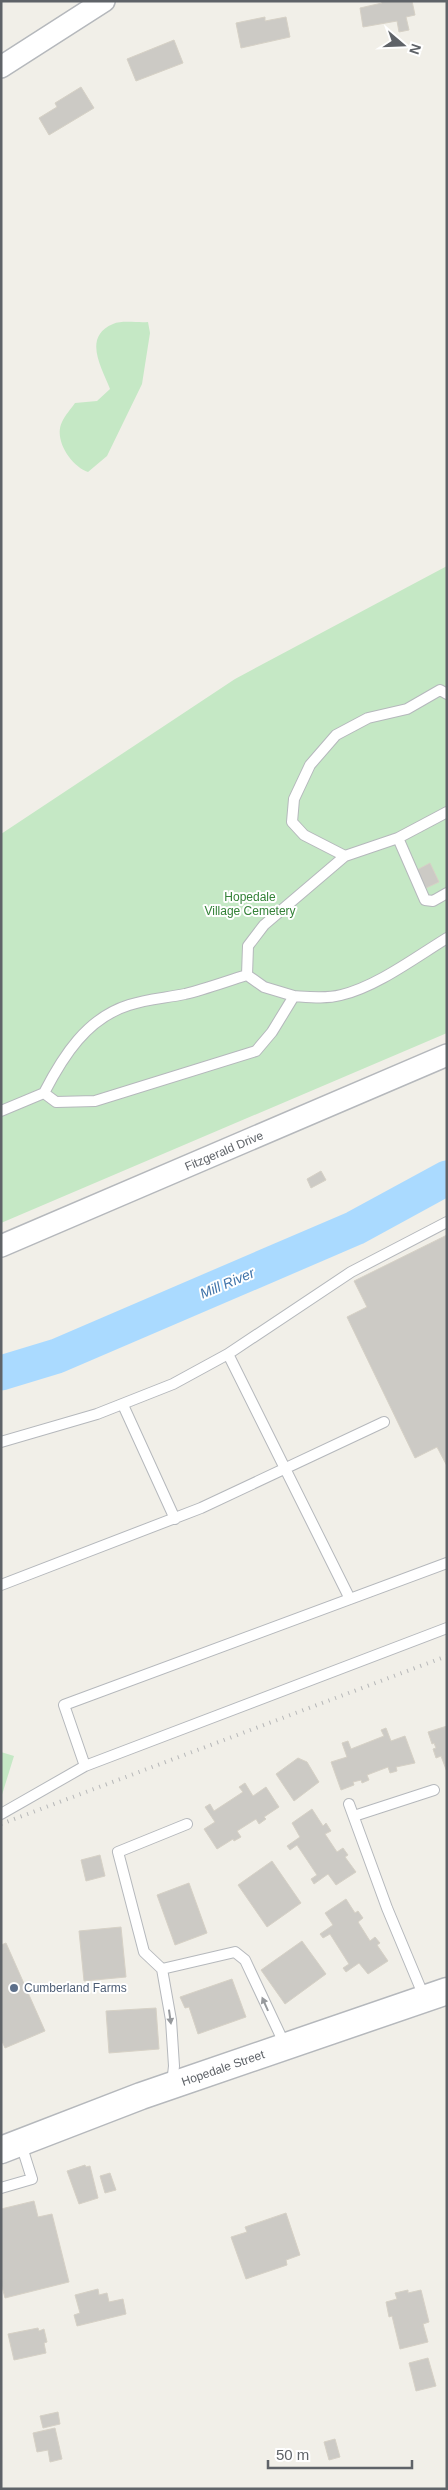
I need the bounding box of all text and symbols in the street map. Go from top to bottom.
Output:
north arrow [378,20,428,70]
text: N [406,42,425,57]
park label: Hopedale Village Cemetery [204,890,296,918]
street label: Fitzgerald Drive [183,1128,266,1174]
water label: Mill River [197,1264,258,1302]
place label: Cumberland Farms [24,1981,127,1995]
marker: Cumberland Farms [8,1982,20,1994]
one-way arrow [261,1997,269,2011]
one-way arrow [166,2010,174,2026]
street label: Hopedale Street [180,2047,267,2089]
scale bar [268,2438,412,2470]
text: 50 m [276,2446,309,2463]

